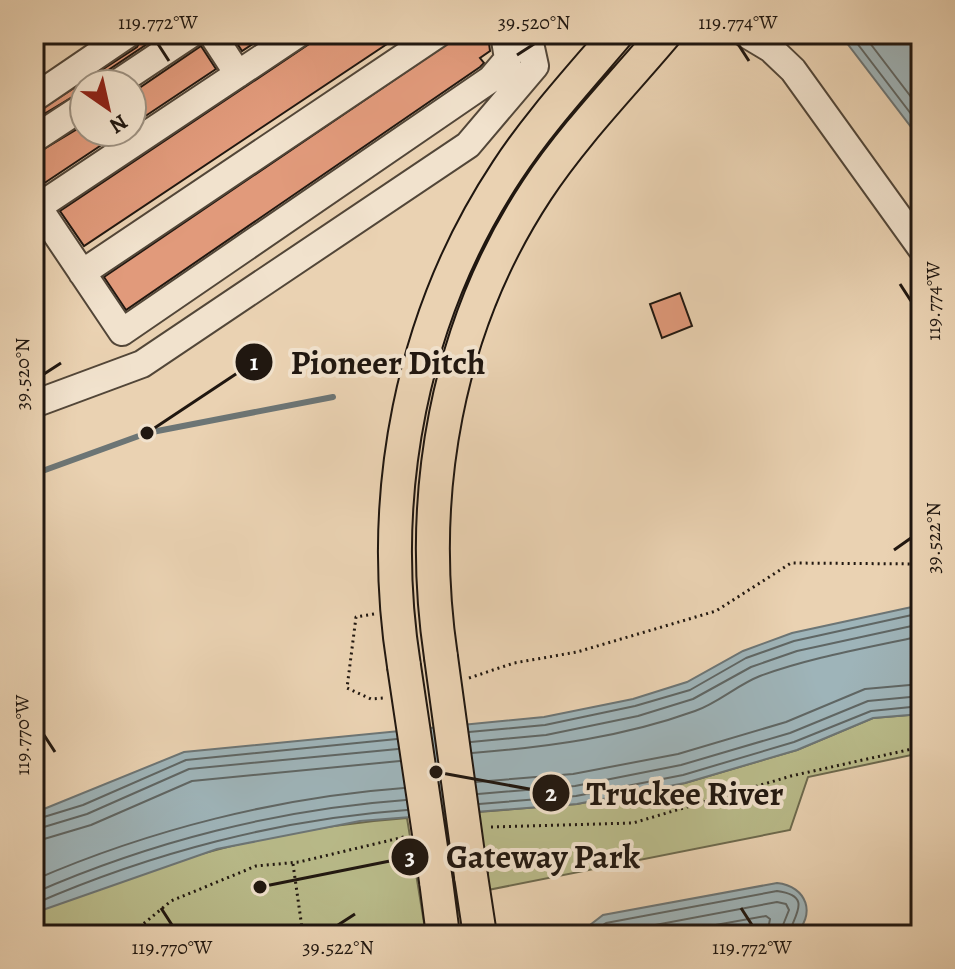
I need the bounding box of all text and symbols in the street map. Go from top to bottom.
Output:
text: 119.772°W [118,9,198,36]
text: 39.520°N [498,9,570,36]
text: 119.774°W [698,9,778,36]
north arrow [68,68,148,148]
text: N [104,107,134,141]
text: 119.774°W [920,261,947,341]
callout: Pioneer Ditch [234,333,501,391]
text: 39.520°N [9,338,36,410]
text: Pioneer Ditch [290,339,486,386]
text: 1 [250,346,259,378]
text: 39.522°N [920,502,947,574]
text: 119.770°W [9,694,36,776]
callout: Truckee River [531,764,800,822]
text: Truckee River [587,770,783,817]
text: 2 [545,777,557,809]
callout: Gateway Park [390,828,656,886]
text: Gateway Park [446,833,640,880]
text: 3 [405,841,415,873]
text: 119.770°W [131,934,213,961]
text: 39.522°N [302,934,374,961]
text: 119.772°W [712,934,792,961]

